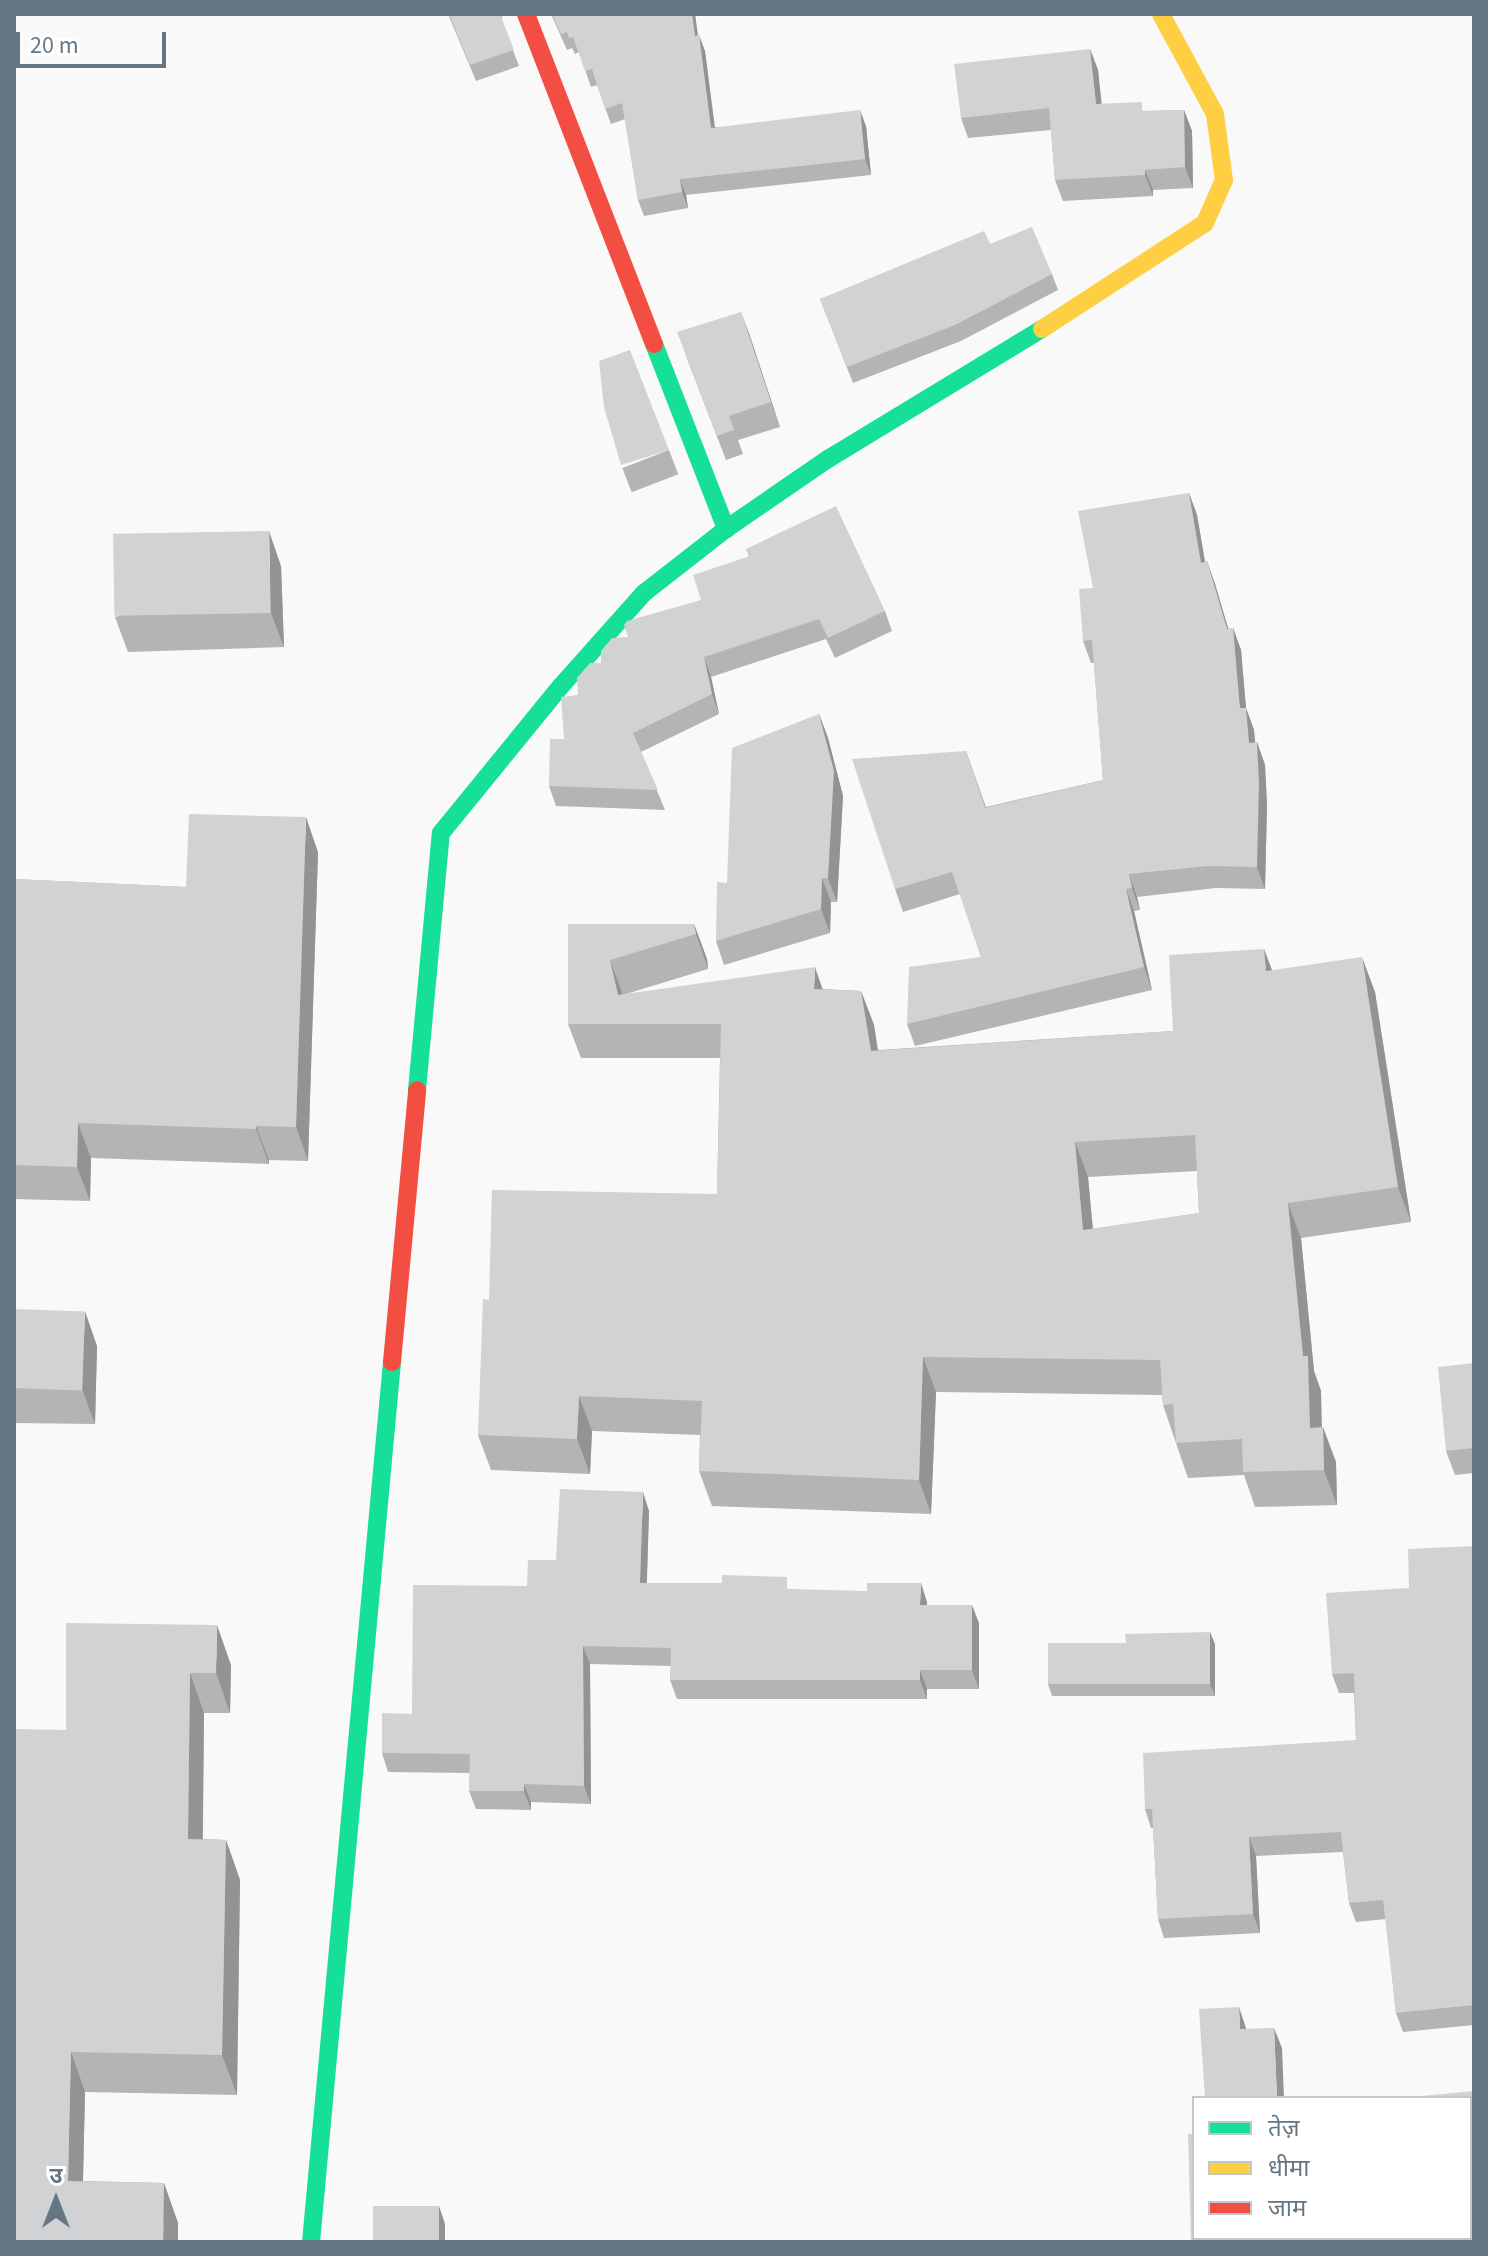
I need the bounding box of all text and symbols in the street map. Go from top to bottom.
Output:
scale bar [20,16,170,66]
text: 20 m [30,28,79,63]
legend [1192,2096,1472,2240]
text: तेज़ [1268,2111,1300,2146]
text: धीमा [1268,2151,1310,2186]
north arrow [16,2160,96,2240]
text: उ [50,2160,62,2192]
text: जाम [1268,2191,1306,2226]

